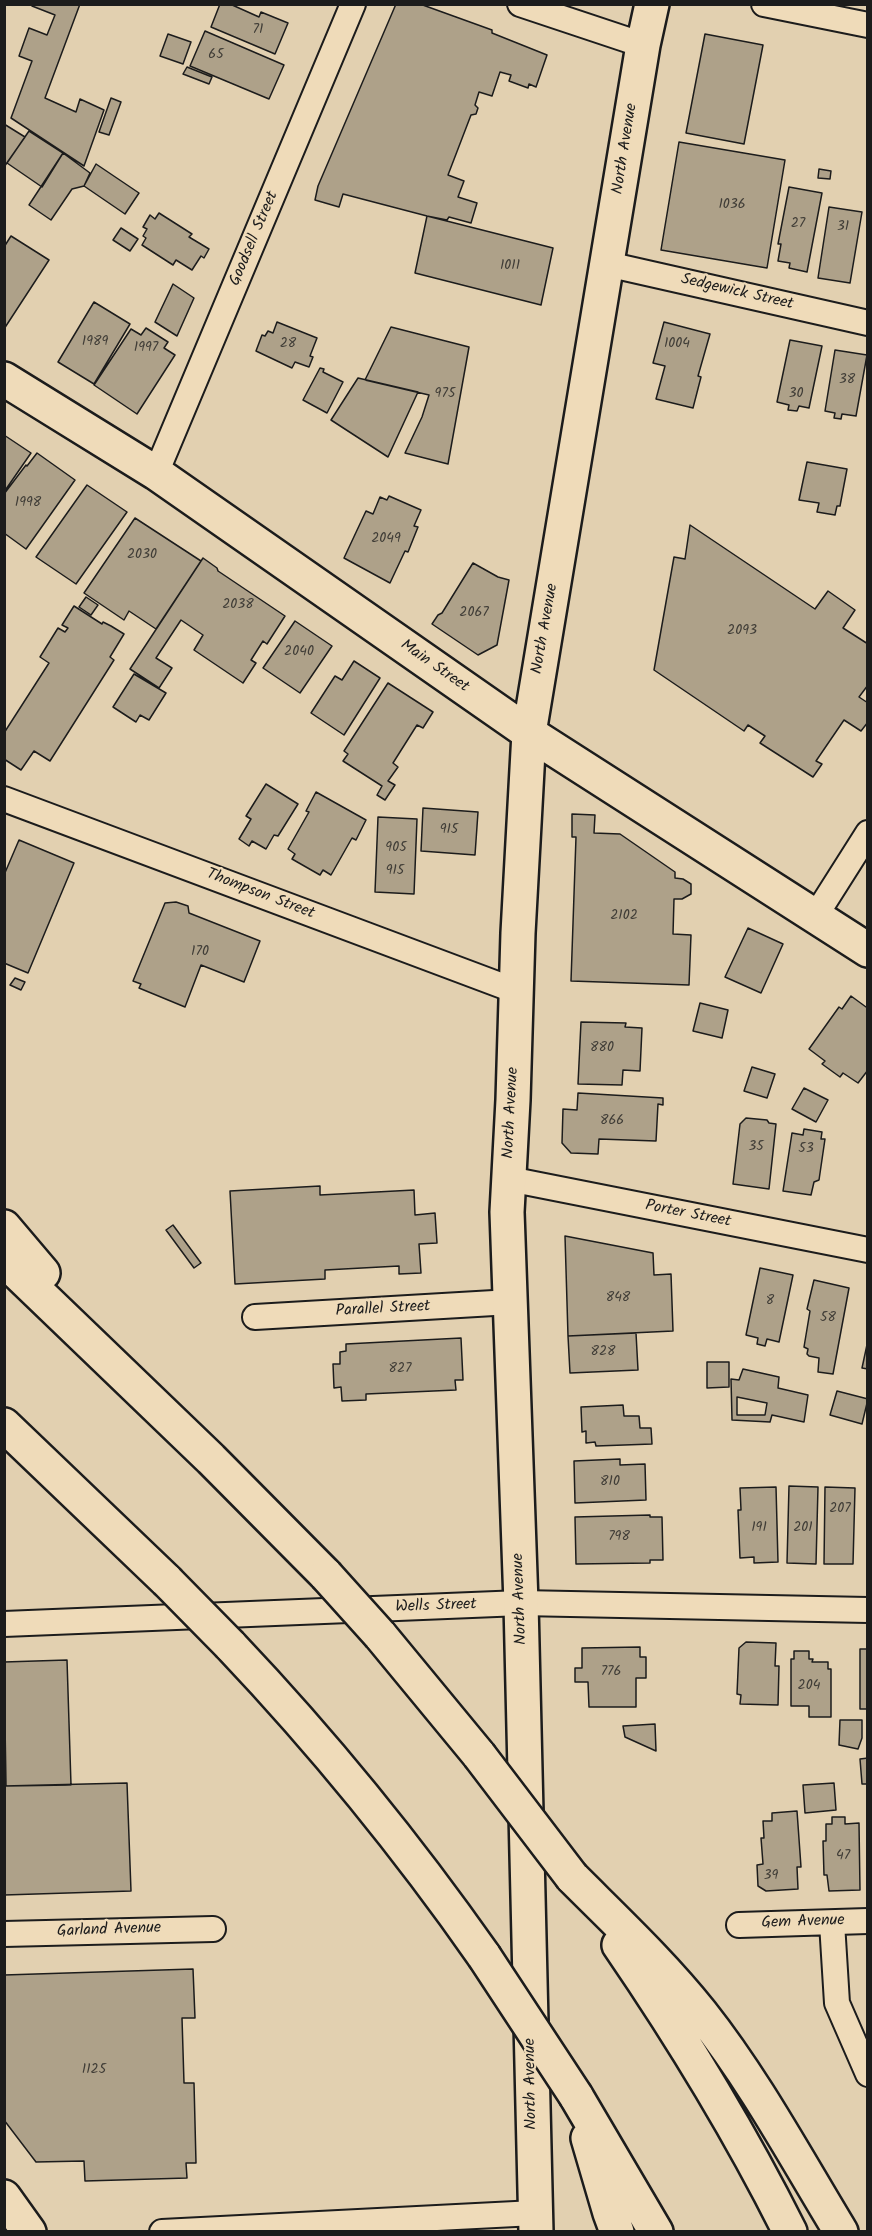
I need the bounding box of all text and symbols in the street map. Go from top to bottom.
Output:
house number: 71 [253,23,263,39]
house number: 65 [208,48,224,64]
street label: North Avenue [609,102,643,196]
street label: Goodsell Street [226,189,284,289]
house number: 1036 [718,198,746,214]
house number: 27 [791,217,805,233]
house number: 31 [837,220,849,236]
house number: 1011 [500,259,520,275]
street label: Sedgewick Street [679,271,795,315]
house number: 1989 [82,335,108,351]
house number: 28 [280,337,296,353]
house number: 1004 [664,337,690,353]
house number: 1997 [134,341,158,357]
house number: 38 [839,373,855,389]
house number: 975 [435,387,455,403]
house number: 30 [789,387,803,403]
house number: 1998 [15,496,41,512]
house number: 2049 [371,532,401,548]
house number: 2030 [127,548,157,564]
street label: North Avenue [529,582,563,676]
house number: 2038 [222,598,254,614]
house number: 2067 [459,606,489,622]
house number: 2093 [727,624,757,640]
street label: Main Street [396,636,472,698]
house number: 2040 [284,645,314,661]
house number: 915 [440,823,458,839]
house number: 905 [385,841,407,857]
house number: 915 [386,864,404,880]
street label: Thompson Street [203,866,317,924]
house number: 2102 [610,909,638,925]
house number: 170 [191,945,209,961]
house number: 880 [590,1041,614,1057]
street label: North Avenue [500,1067,524,1159]
house number: 866 [600,1114,624,1130]
house number: 35 [748,1140,764,1156]
house number: 53 [798,1142,814,1158]
street label: Porter Street [644,1197,732,1233]
house number: 848 [606,1291,630,1307]
house number: 8 [766,1294,774,1310]
street label: Parallel Street [335,1298,431,1322]
house number: 58 [820,1311,836,1327]
house number: 828 [591,1345,615,1361]
house number: 827 [388,1362,412,1378]
house number: 810 [600,1475,620,1491]
house number: 207 [829,1502,851,1518]
house number: 191 [751,1521,767,1537]
house number: 201 [793,1521,813,1537]
house number: 798 [608,1530,630,1546]
street label: North Avenue [510,1553,532,1645]
street label: Wells Street [395,1596,477,1618]
house number: 776 [601,1665,621,1681]
house number: 204 [798,1679,820,1695]
house number: 47 [836,1849,850,1865]
house number: 39 [764,1869,778,1885]
street label: Gem Avenue [761,1912,845,1934]
street label: Garland Avenue [57,1920,161,1942]
street label: North Avenue [522,2038,542,2130]
house number: 1125 [82,2063,106,2079]

